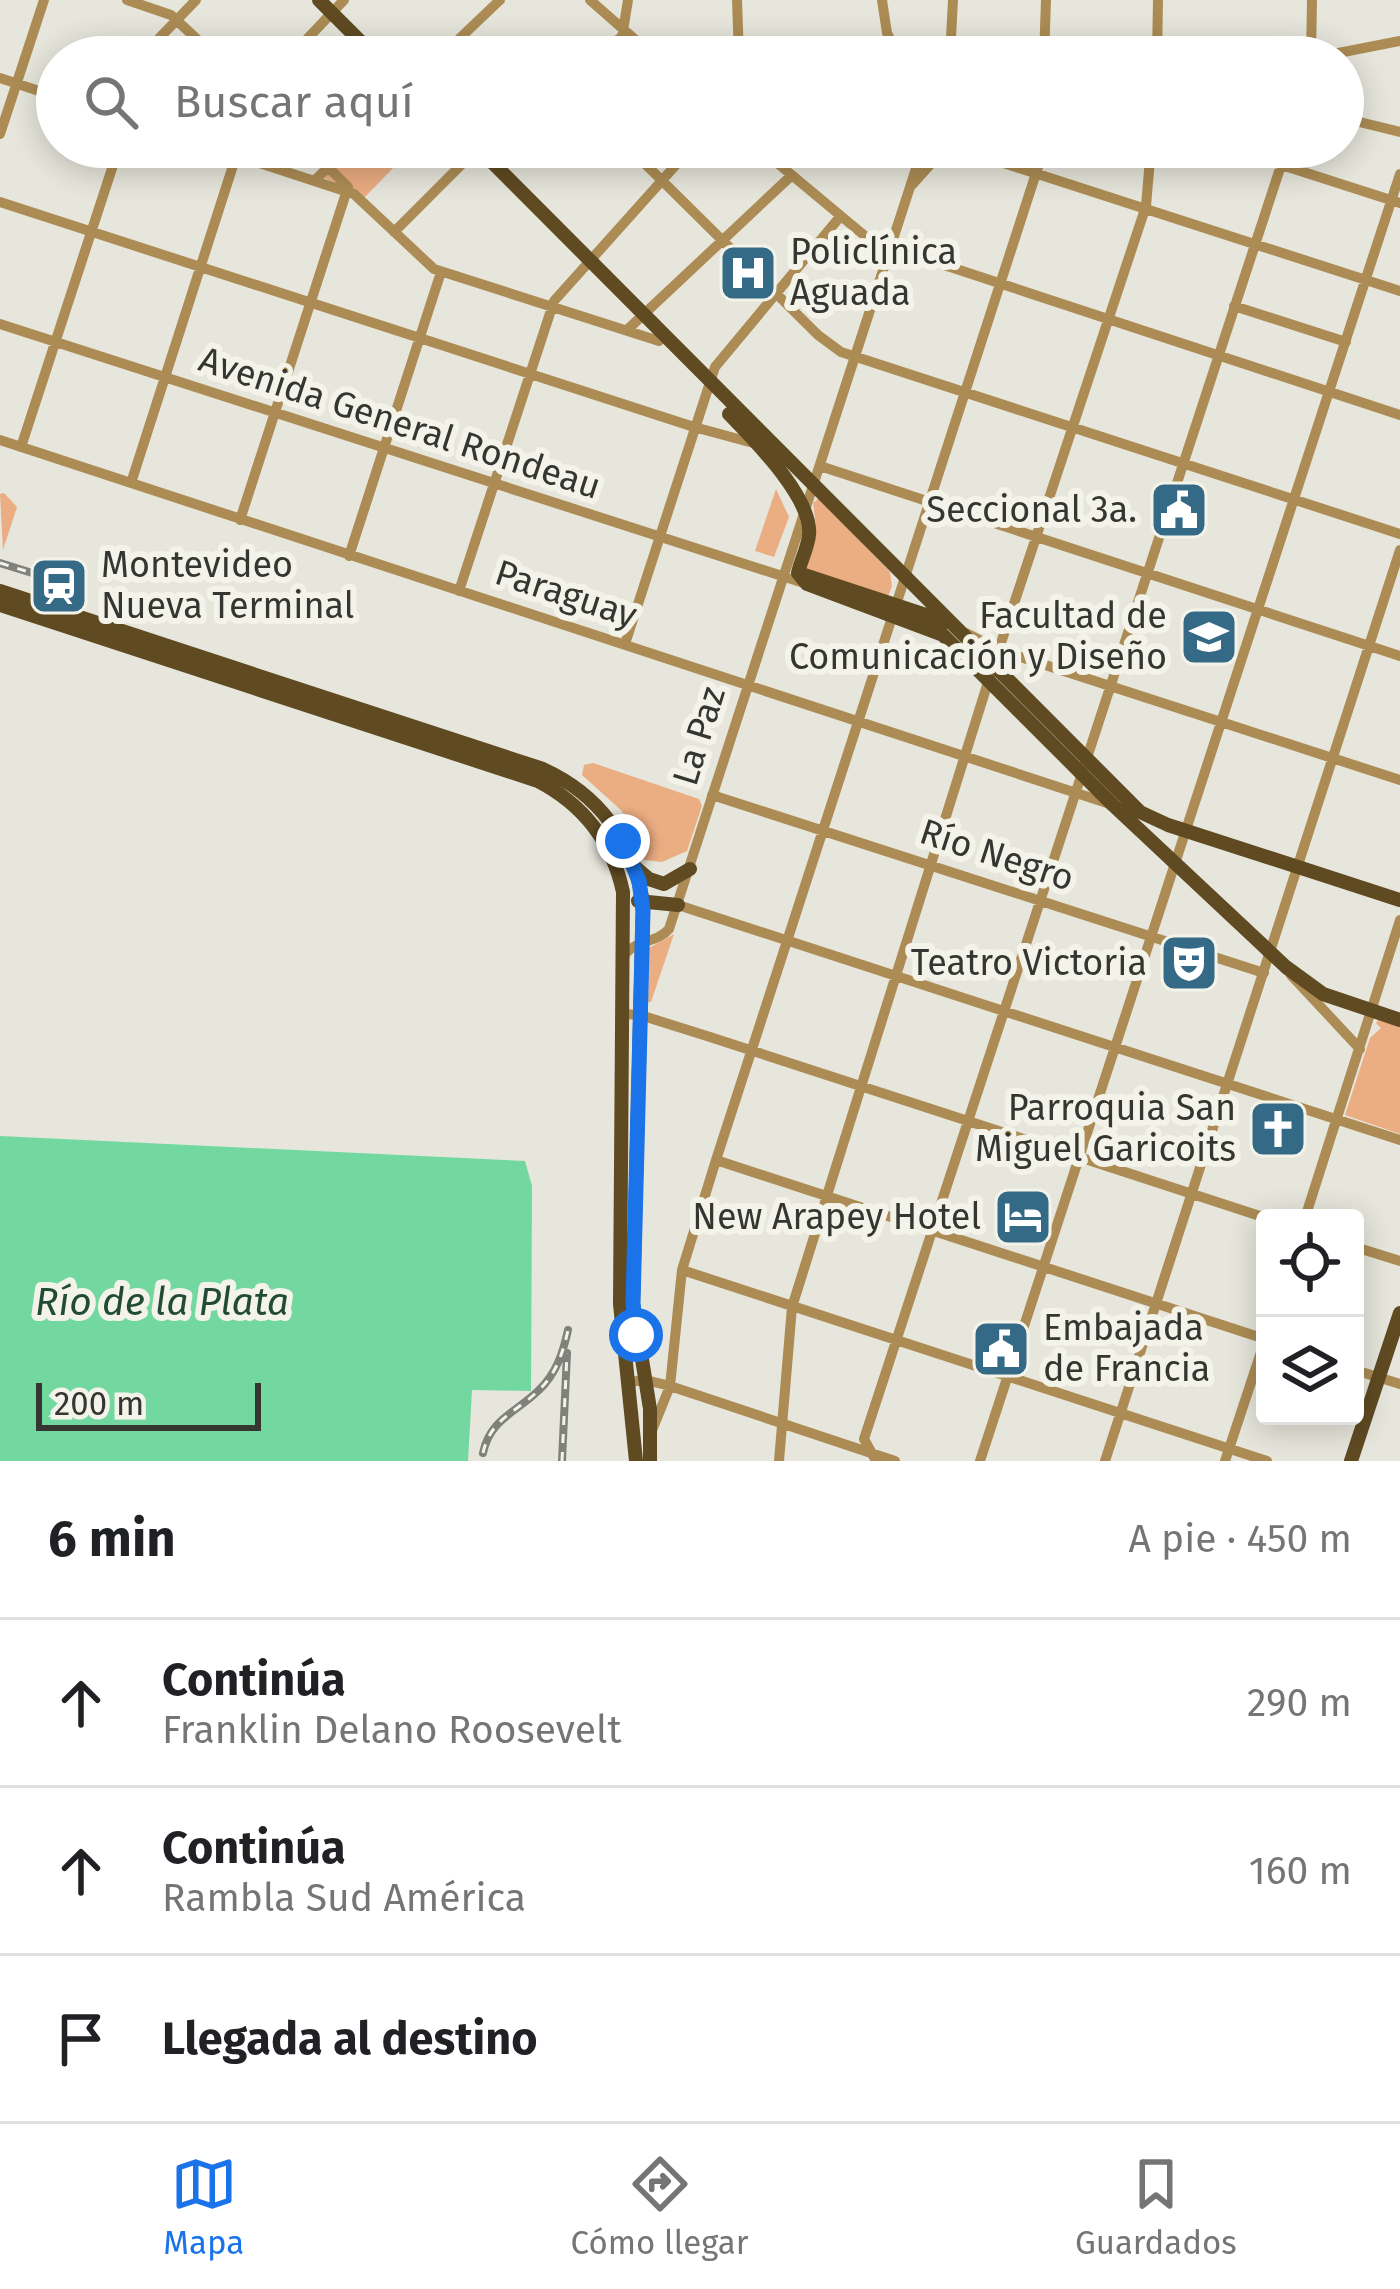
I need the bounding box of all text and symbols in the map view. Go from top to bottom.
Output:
search box [36,36,1364,168]
icon: search [78,69,144,135]
text: Buscar aquí [174,75,414,129]
place label: Policlínica Aguada [790,230,957,315]
hospital icon: Policlínica Aguada [717,242,779,304]
street label: Avenida General Rondeau [194,337,606,509]
public building icon: Seccional 3a. [1148,479,1210,541]
place label: Seccional 3a. [926,488,1137,532]
place label: Montevideo Nueva Terminal [101,543,354,628]
street label: Paraguay [490,550,643,638]
station icon: Montevideo Nueva Terminal [28,555,90,617]
place label: Facultad de Comunicación y Diseño [789,594,1167,679]
school or university icon: Facultad de Comunicación y Diseño [1178,606,1240,668]
street label: La Paz [663,681,735,791]
street label: Río Negro [914,809,1080,901]
route end [596,814,650,868]
theatre icon: Teatro Victoria [1158,932,1220,994]
place label: Teatro Victoria [911,941,1147,985]
place label: Parroquia San Miguel Garicoits [975,1086,1236,1171]
church icon: Parroquia San Miguel Garicoits [1247,1098,1309,1160]
hotel icon: New Arapey Hotel [992,1186,1054,1248]
place label: New Arapey Hotel [692,1195,981,1239]
map controls [1256,1209,1364,1425]
button: locate [1256,1209,1364,1317]
water label: Río de la Plata [35,1279,289,1325]
place label: Embajada de Francia [1043,1306,1210,1391]
route start [609,1308,663,1362]
button: layers [1256,1317,1364,1425]
public building icon: Embajada de Francia [970,1318,1032,1380]
scale bar [36,1377,261,1430]
text: 200 m [54,1384,144,1424]
text: 6 min [48,1508,176,1570]
text: A pie · 450 m [1128,1516,1352,1562]
text: Continúa [162,1653,346,1707]
icon: ahead [48,1670,114,1736]
text: 290 m [1247,1680,1352,1726]
text: Franklin Delano Roosevelt [162,1707,622,1753]
text: Continúa [162,1821,346,1875]
icon: ahead [48,1838,114,1904]
text: 160 m [1249,1848,1352,1894]
text: Rambla Sud América [162,1875,526,1921]
icon: arrive [48,2006,114,2072]
text: Llegada al destino [162,2012,537,2066]
tab: Mapa [163,2151,244,2263]
tab: Cómo llegar [571,2151,748,2263]
tab: Guardados [1075,2151,1237,2263]

